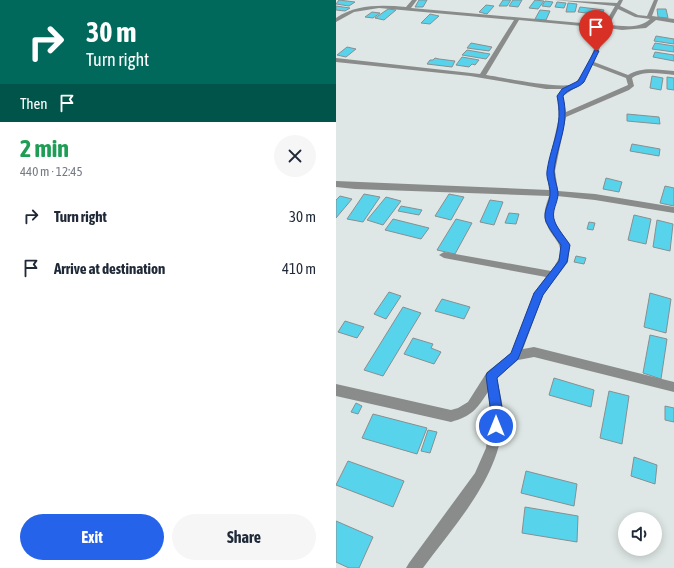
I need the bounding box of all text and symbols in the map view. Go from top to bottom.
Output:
pin [579,10,613,51]
icon: right [20,16,72,68]
text: 30 m [86,16,136,48]
icon: arrive [585,16,607,38]
text: Turn right [86,49,149,70]
icon: arrive [56,92,78,114]
text: Then [20,95,48,112]
text: 2 min [20,135,69,162]
button: close [274,135,316,177]
text: 440 m · 12:45 [20,164,83,179]
icon: right [20,205,42,227]
text: Turn right [54,208,107,225]
text: 30 m [289,208,316,225]
icon: arrive [20,257,42,279]
text: Arrive at destination [54,260,165,277]
text: 410 m [282,260,316,277]
position arrow [475,405,517,447]
map controls [618,512,662,556]
button: sound [618,512,662,556]
button: Exit [20,514,164,560]
button: Share [172,514,316,560]

